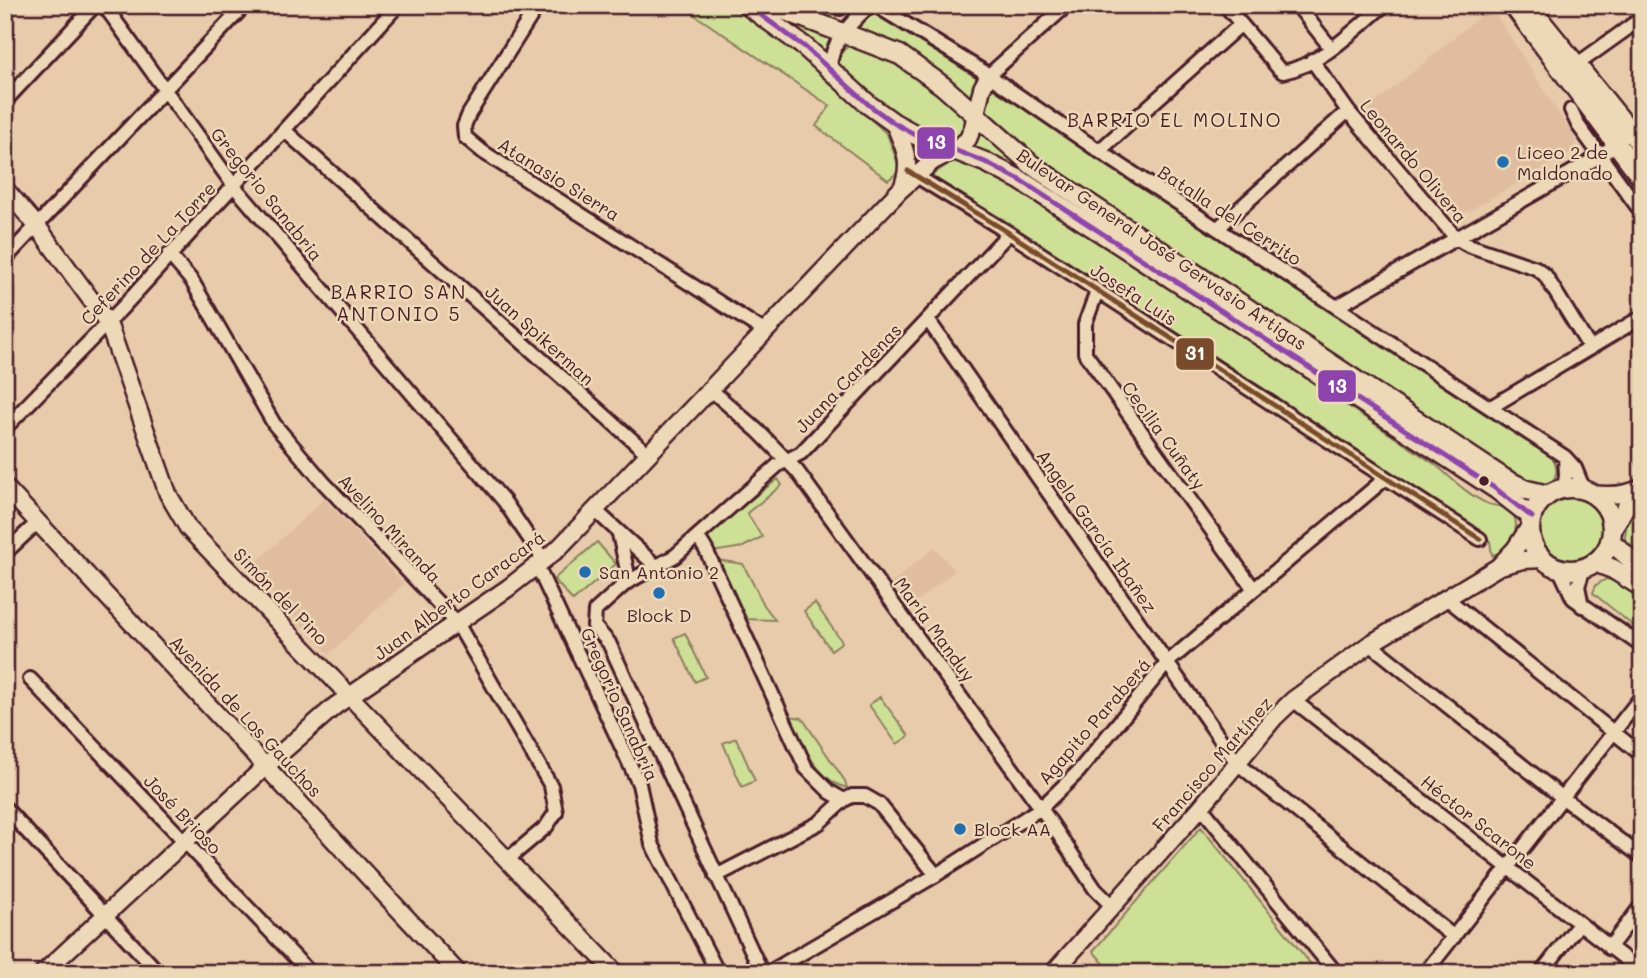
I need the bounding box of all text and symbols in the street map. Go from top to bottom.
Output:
street label: Leonardo Olivera [1355,94,1473,228]
district label: BARRIO EL MOLINO [1067,107,1283,132]
street label: Gregorio Sanabria [206,122,328,266]
line badge: 13 [916,126,956,160]
text: 13 [926,129,946,154]
street label: Atanasio Sierra [493,132,625,226]
place label: Liceo 2 de Maldonado [1517,140,1613,185]
street label: Bulevar General José Gervasio Artigas [1012,143,1312,355]
marker: Liceo 2 de Maldonado [1495,154,1511,170]
street label: Batalla del Cerrito [1154,160,1307,271]
street label: Ceferino de La Torre [75,176,221,330]
street label: Josefa Luis [1086,257,1182,331]
district label: BARRIO SAN ANTONIO 5 [331,279,467,326]
street label: Juan Spikerman [480,280,600,390]
street label: Juana Cardenas [790,318,906,438]
line badge: 31 [1175,337,1215,371]
text: 31 [1185,340,1205,365]
line badge: 13 [1317,369,1357,403]
text: 13 [1327,373,1347,398]
street label: Cecilia Cuñaty [1117,376,1211,494]
street label: Angela García Ibañez [1032,445,1162,617]
street label: Avelino Miranda [333,468,447,588]
unlabelled marker [1477,474,1491,488]
street label: Juan Alberto Caracará [369,525,549,665]
street label: Simón del Pino [228,542,334,650]
place label: San Antonio 2 [599,560,719,584]
marker: San Antonio 2 [577,564,593,580]
street label: María Manduy [889,572,981,686]
marker: Block D [651,585,667,601]
place label: Block D [627,603,691,627]
street label: Gregorio Sanabria [575,624,665,784]
street label: Avenida de Los Gauchos [165,630,327,802]
street label: Agapito Paraberá [1032,653,1156,789]
street label: Francisco Martínez [1147,691,1277,837]
street label: José Brioso [139,769,227,859]
street label: Héctor Scarone [1416,769,1542,875]
place label: Block AA [974,817,1051,841]
marker: Block AA [952,821,968,837]

